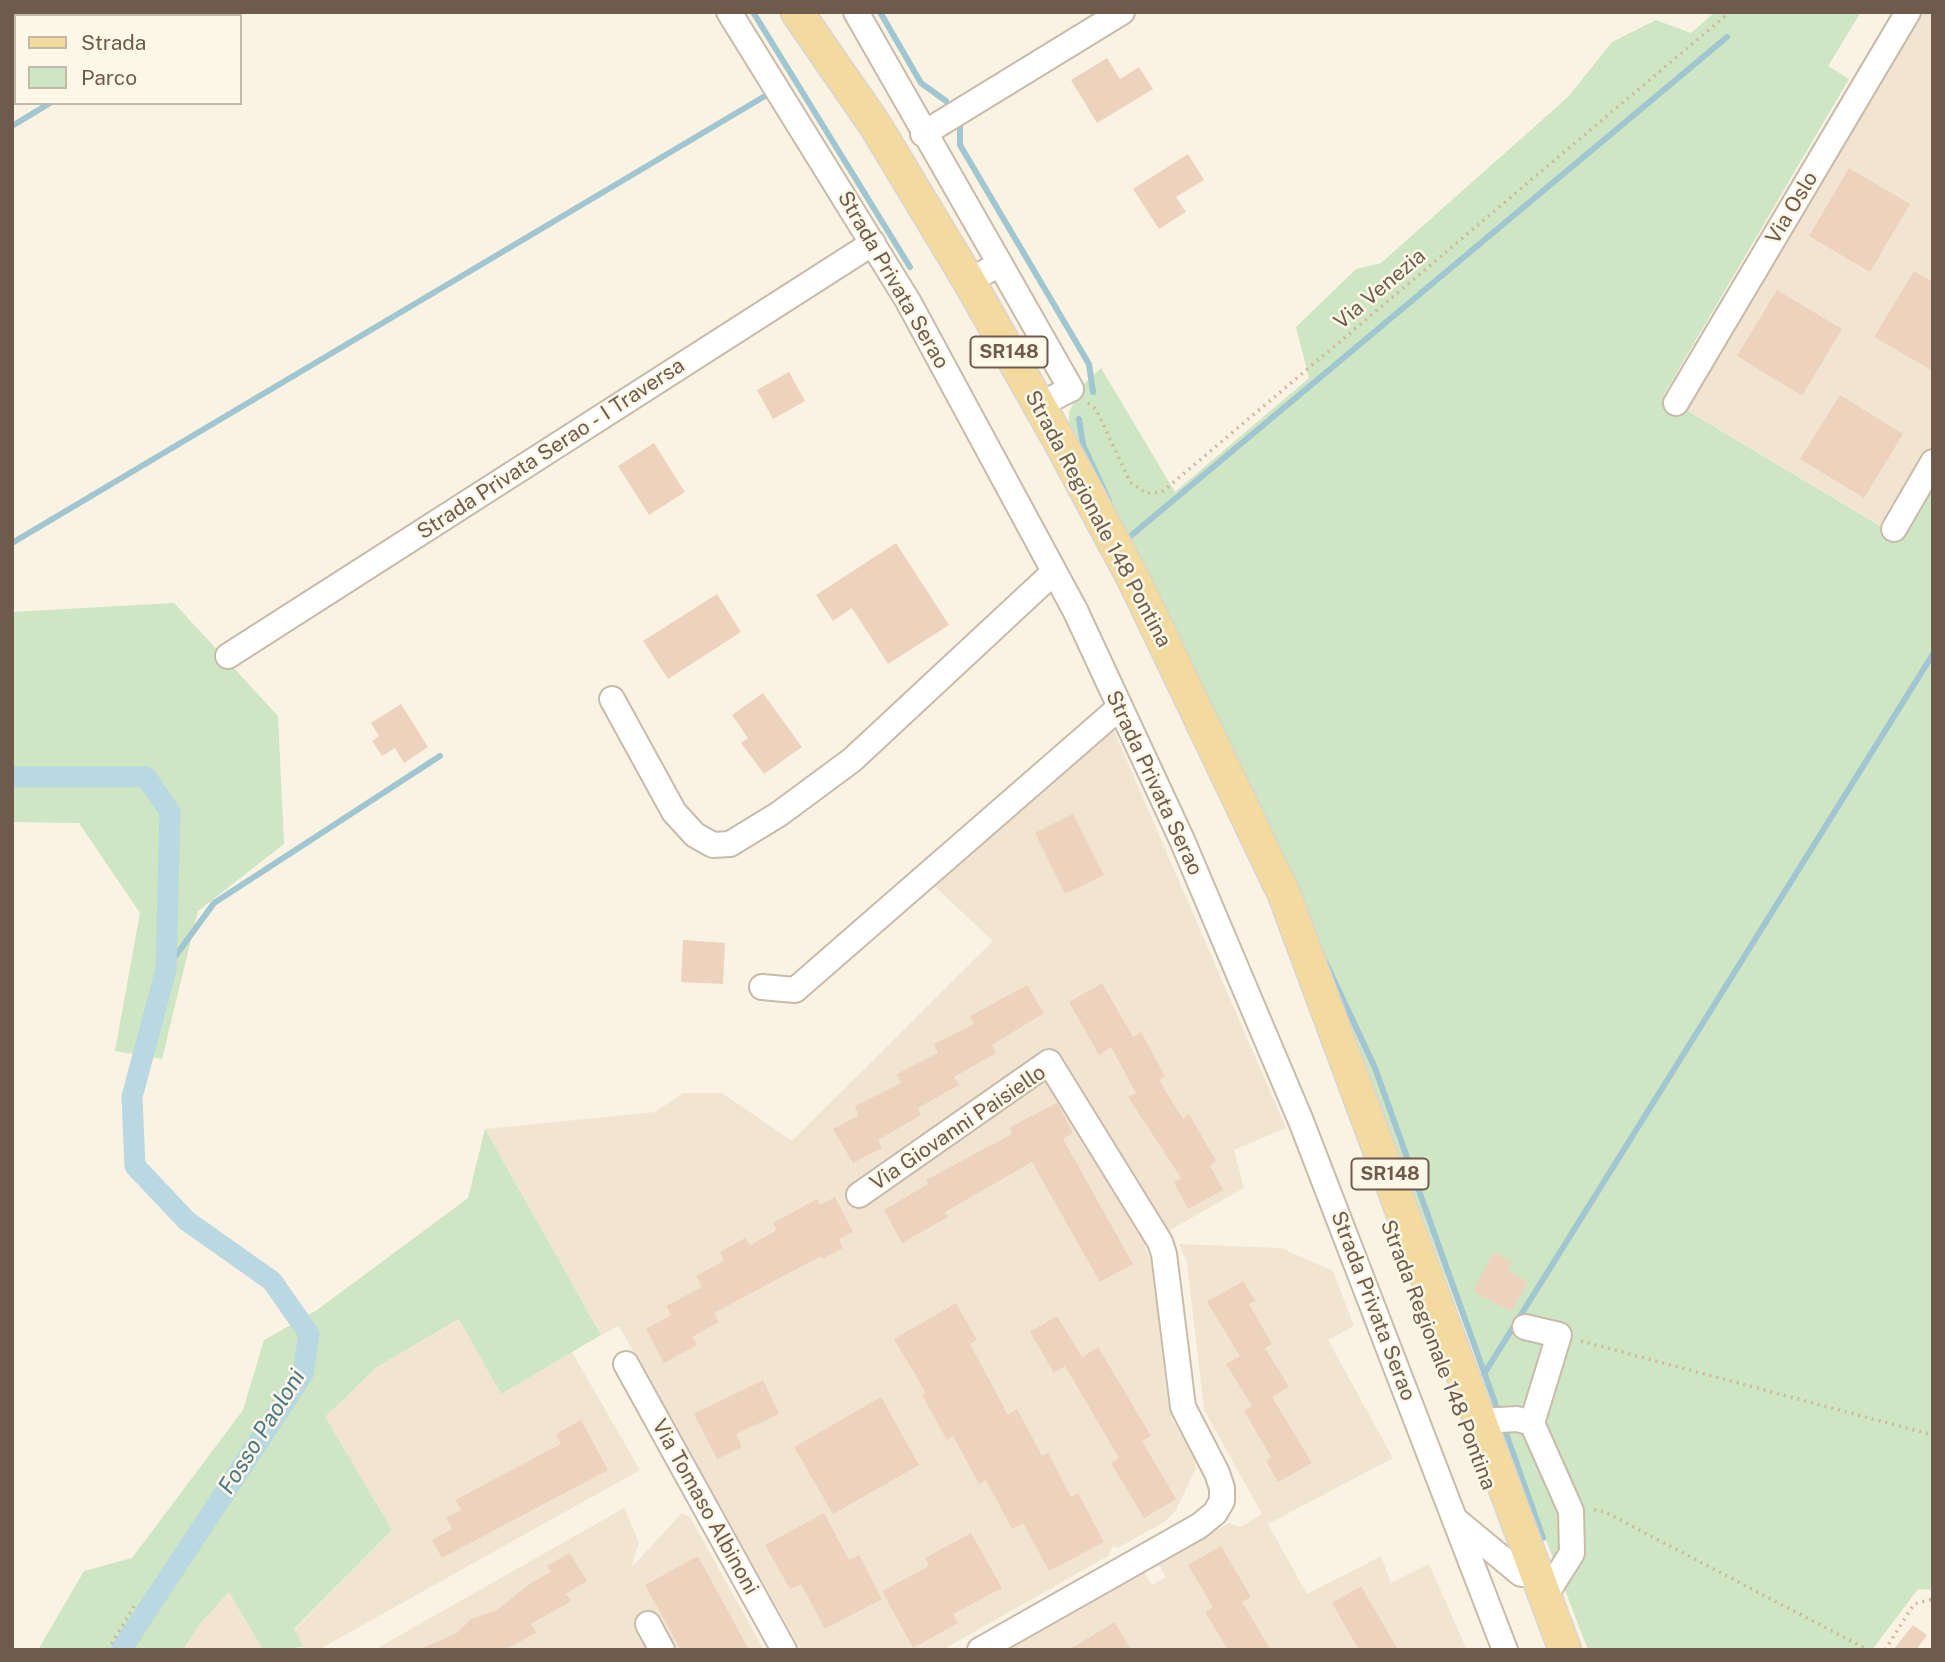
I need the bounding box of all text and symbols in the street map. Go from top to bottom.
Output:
legend [14,14,242,105]
text: Strada [81,30,146,55]
text: Parco [81,65,137,90]
street label: Via Oslo [1761,167,1823,249]
street label: Strada Privata Serao [832,187,954,373]
street label: Via Venezia [1329,243,1431,335]
road number: SR148 [970,336,1048,368]
street label: Strada Privata Serao - I Traversa [413,353,689,545]
street label: Strada Regionale 148 Pontina [1019,386,1177,652]
street label: Strada Privata Serao [1100,687,1208,879]
street label: Via Giovanni Paisiello [865,1060,1051,1196]
road number: SR148 [1352,1158,1428,1190]
street label: Strada Privata Serao [1325,1208,1421,1404]
street label: Strada Regionale 148 Pontina [1375,1216,1501,1494]
water label: Fosso Paoloni [213,1365,311,1499]
street label: Via Tomaso Albinoni [646,1415,764,1599]

